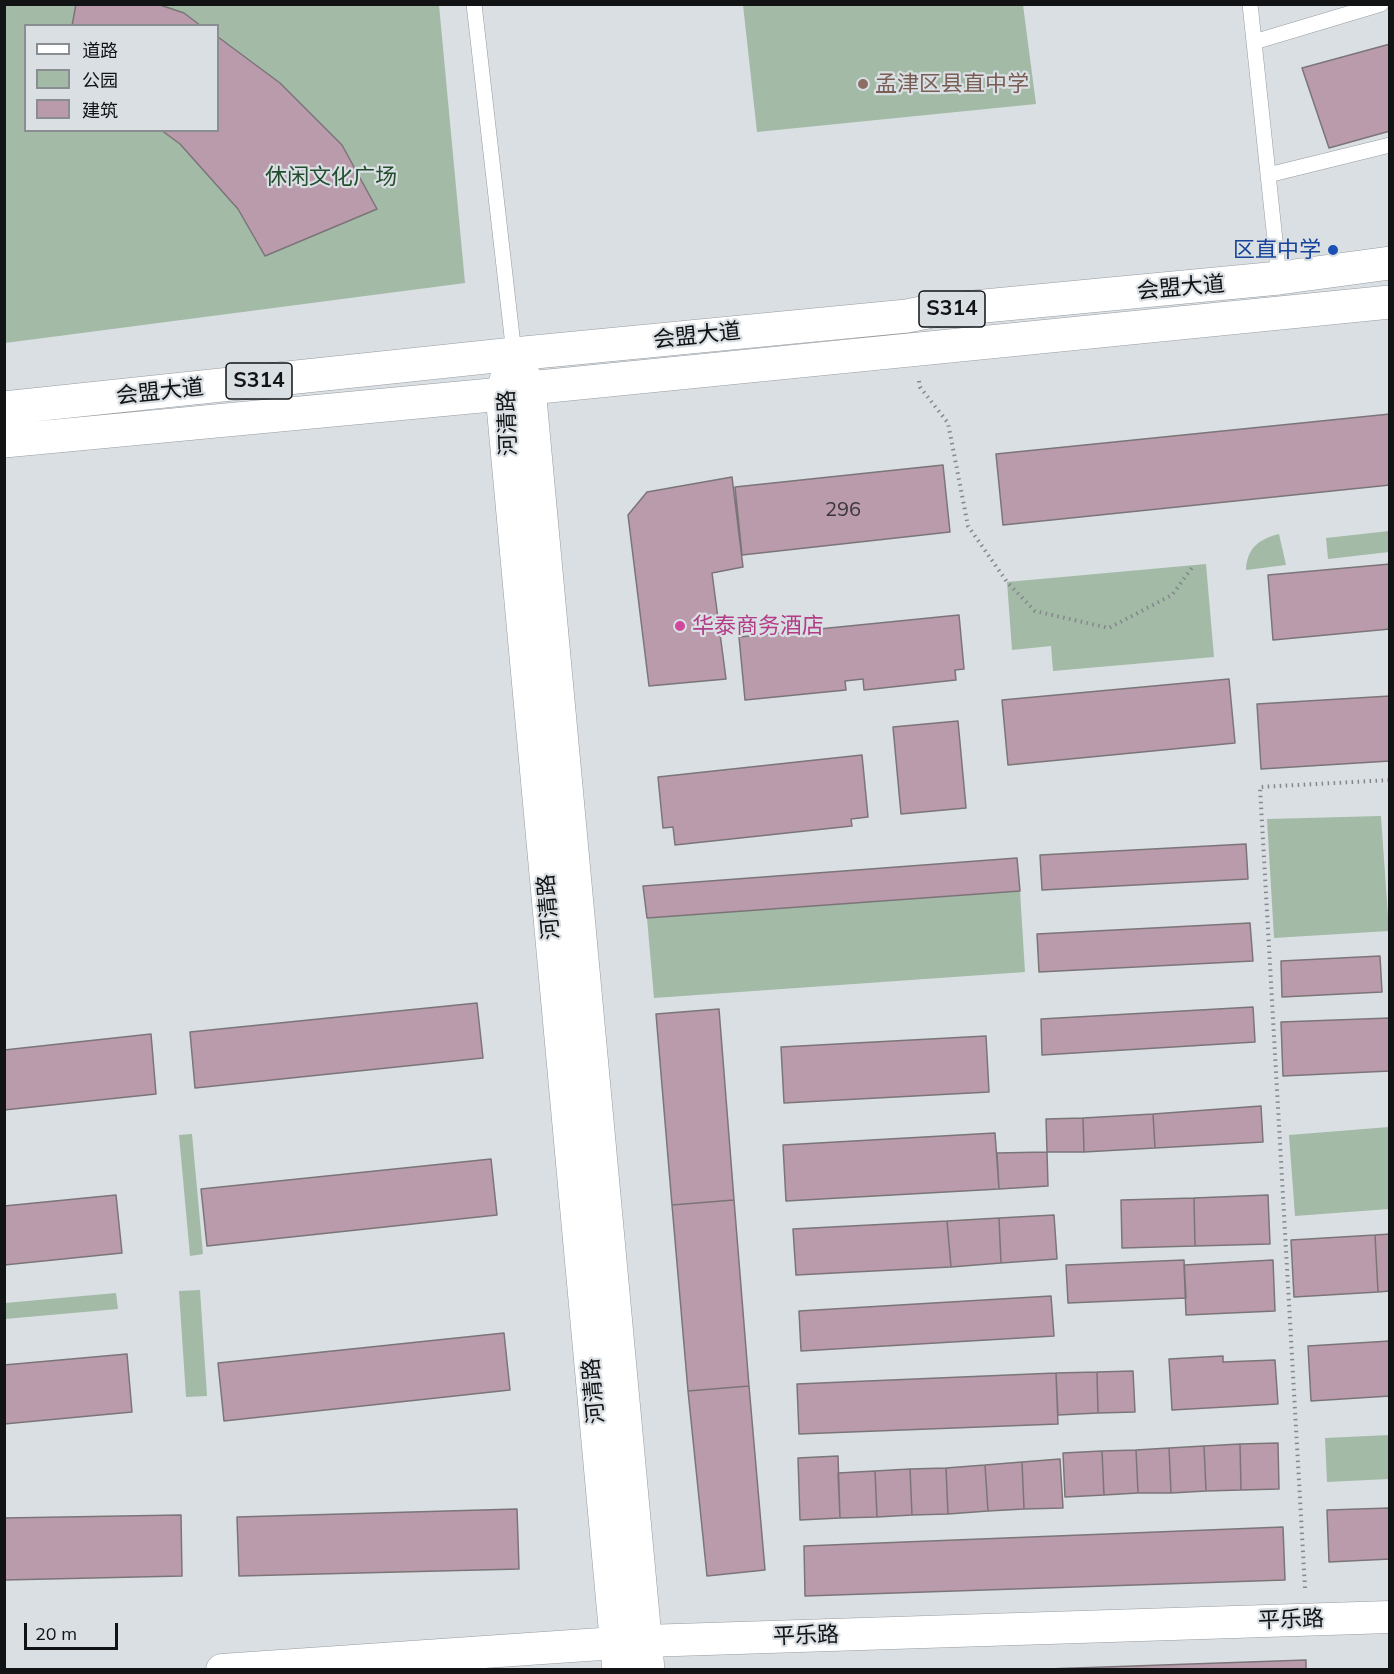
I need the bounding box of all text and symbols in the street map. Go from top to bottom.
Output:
legend [24,24,219,132]
text: 道路 [82,39,118,62]
text: 公园 [82,69,118,92]
place label: 孟津区县直中学 [875,71,1029,97]
marker: 孟津区县直中学 [856,77,870,91]
text: 建筑 [82,99,118,122]
park label: 休闲文化广场 [265,164,397,190]
place label: 区直中学 [1233,237,1321,263]
marker: 区直中学 [1326,243,1340,257]
street label: 会盟大道 [1136,271,1226,305]
road number: S314 [919,291,985,327]
street label: 会盟大道 [652,318,742,354]
road number: S314 [226,363,292,399]
street label: 会盟大道 [115,374,205,410]
street label: 河清路 [494,390,522,456]
house number: 296 [825,498,861,522]
place label: 华泰商务酒店 [692,613,824,639]
marker: 华泰商务酒店 [673,619,687,633]
street label: 河清路 [533,873,565,941]
street label: 河清路 [578,1357,610,1425]
street label: 平乐路 [1258,1606,1324,1634]
scale bar [27,1611,122,1649]
text: 20 m [35,1622,77,1645]
street label: 平乐路 [773,1622,839,1650]

